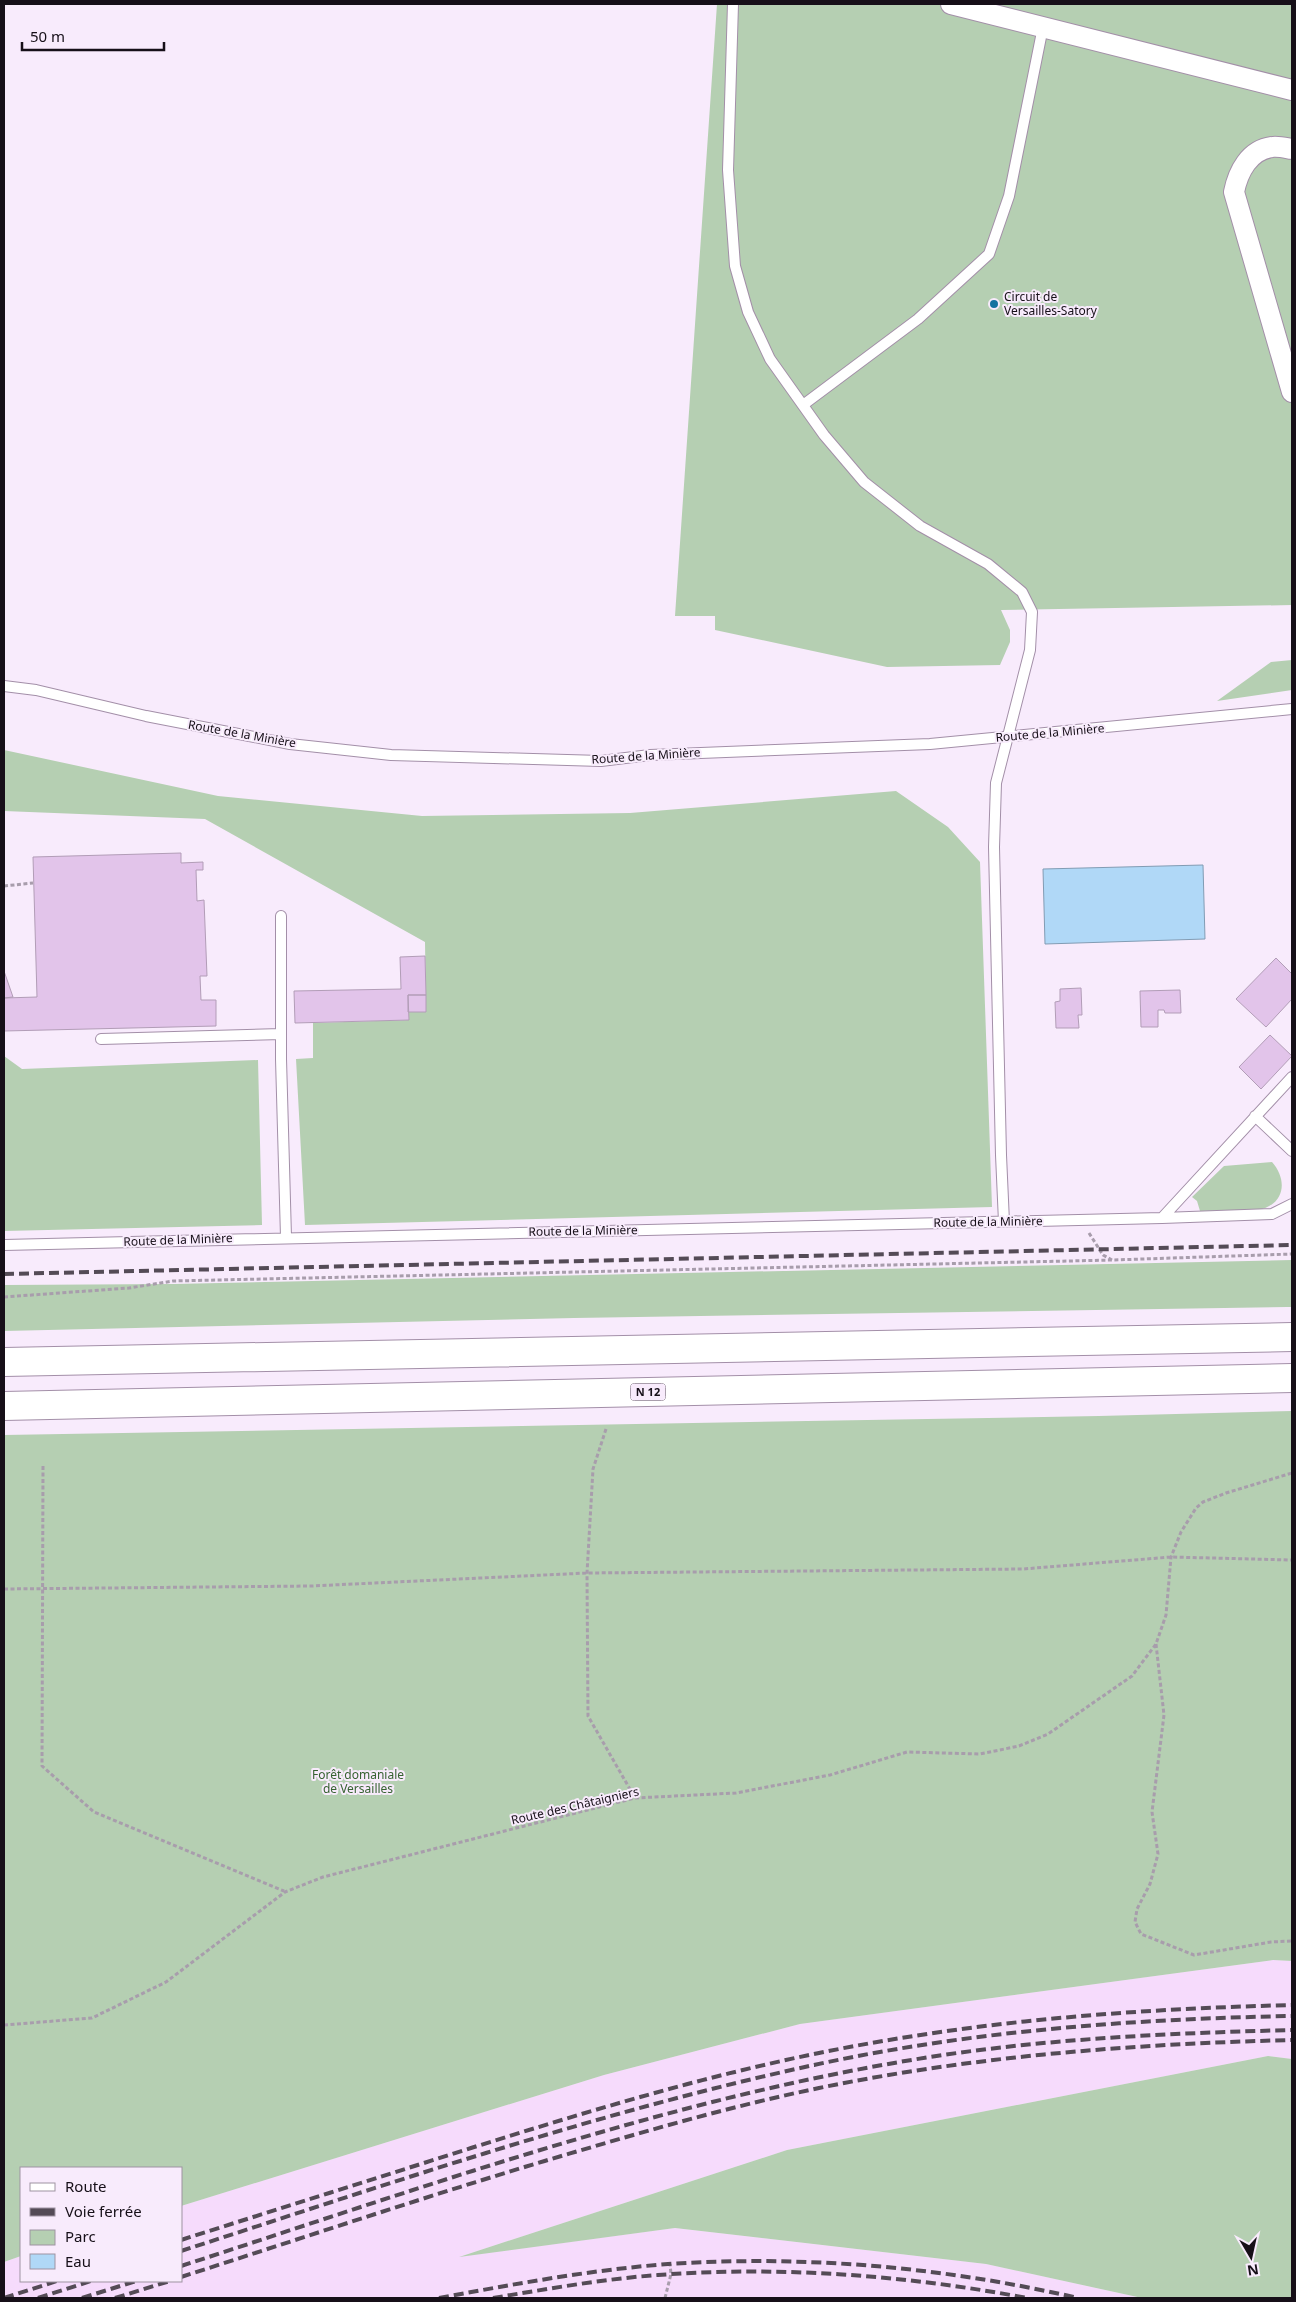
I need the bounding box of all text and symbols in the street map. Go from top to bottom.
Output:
scale bar [22,20,165,52]
text: 50 m [30,26,65,46]
place label: Circuit de Versailles-Satory [1004,288,1098,319]
marker: Circuit de Versailles-Satory [988,298,1000,310]
street label: Route de la Minière [187,716,298,751]
street label: Route de la Minière [995,719,1105,746]
street label: Route de la Minière [591,743,701,768]
street label: Route de la Minière [933,1212,1043,1231]
street label: Route de la Minière [528,1221,638,1240]
street label: Route de la Minière [123,1229,233,1250]
road number: N 12 [630,1384,666,1400]
park label: Forêt domaniale de Versailles [312,1766,404,1797]
street label: Route des Châtaigniers [509,1782,641,1828]
legend [20,2167,182,2282]
text: Route [65,2176,107,2196]
text: Voie ferrée [65,2201,142,2221]
text: Parc [65,2226,96,2246]
north arrow [1226,2232,1276,2282]
text: Eau [65,2251,91,2271]
text: N [1246,2260,1260,2281]

